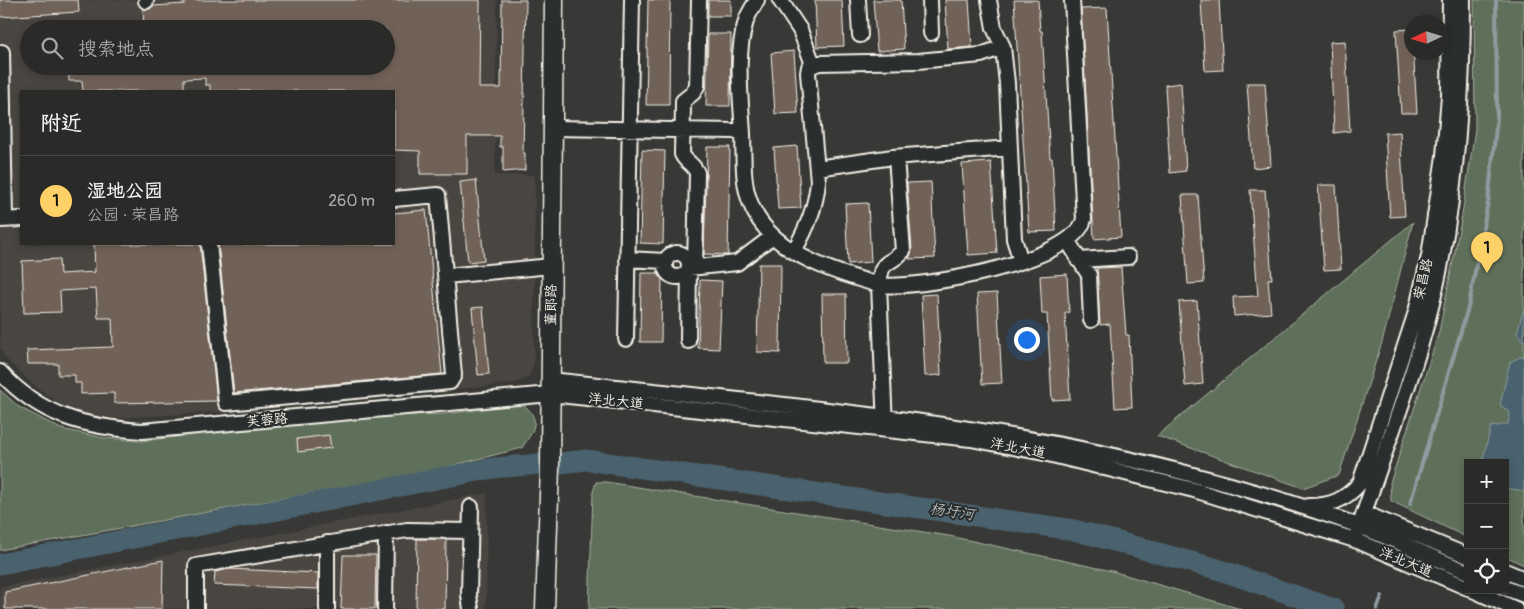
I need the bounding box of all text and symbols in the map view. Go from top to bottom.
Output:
north arrow [1404,15,1449,60]
search box [20,20,395,75]
icon: search [38,34,66,62]
text: 搜索地点 [78,37,154,61]
text: 附近 [40,110,82,137]
text: 湿地公园 [87,179,163,203]
text: 1 [53,191,59,211]
text: 260 m [328,191,375,211]
text: 公园 · 荣昌路 [87,205,179,225]
pin: 1 [1471,232,1503,273]
street label: 荣昌路 [1410,257,1436,301]
street label: 董郎路 [542,284,560,326]
your location [1014,327,1040,353]
street label: 洋北大道 [587,390,645,412]
street label: 芙蓉路 [245,410,289,430]
street label: 洋北大道 [989,434,1047,462]
map controls [1464,459,1509,594]
button: + [1464,459,1509,504]
water label: 杨圩河 [928,499,979,525]
button: − [1464,504,1509,549]
street label: 洋北大道 [1377,543,1435,581]
button: locate [1464,549,1509,594]

